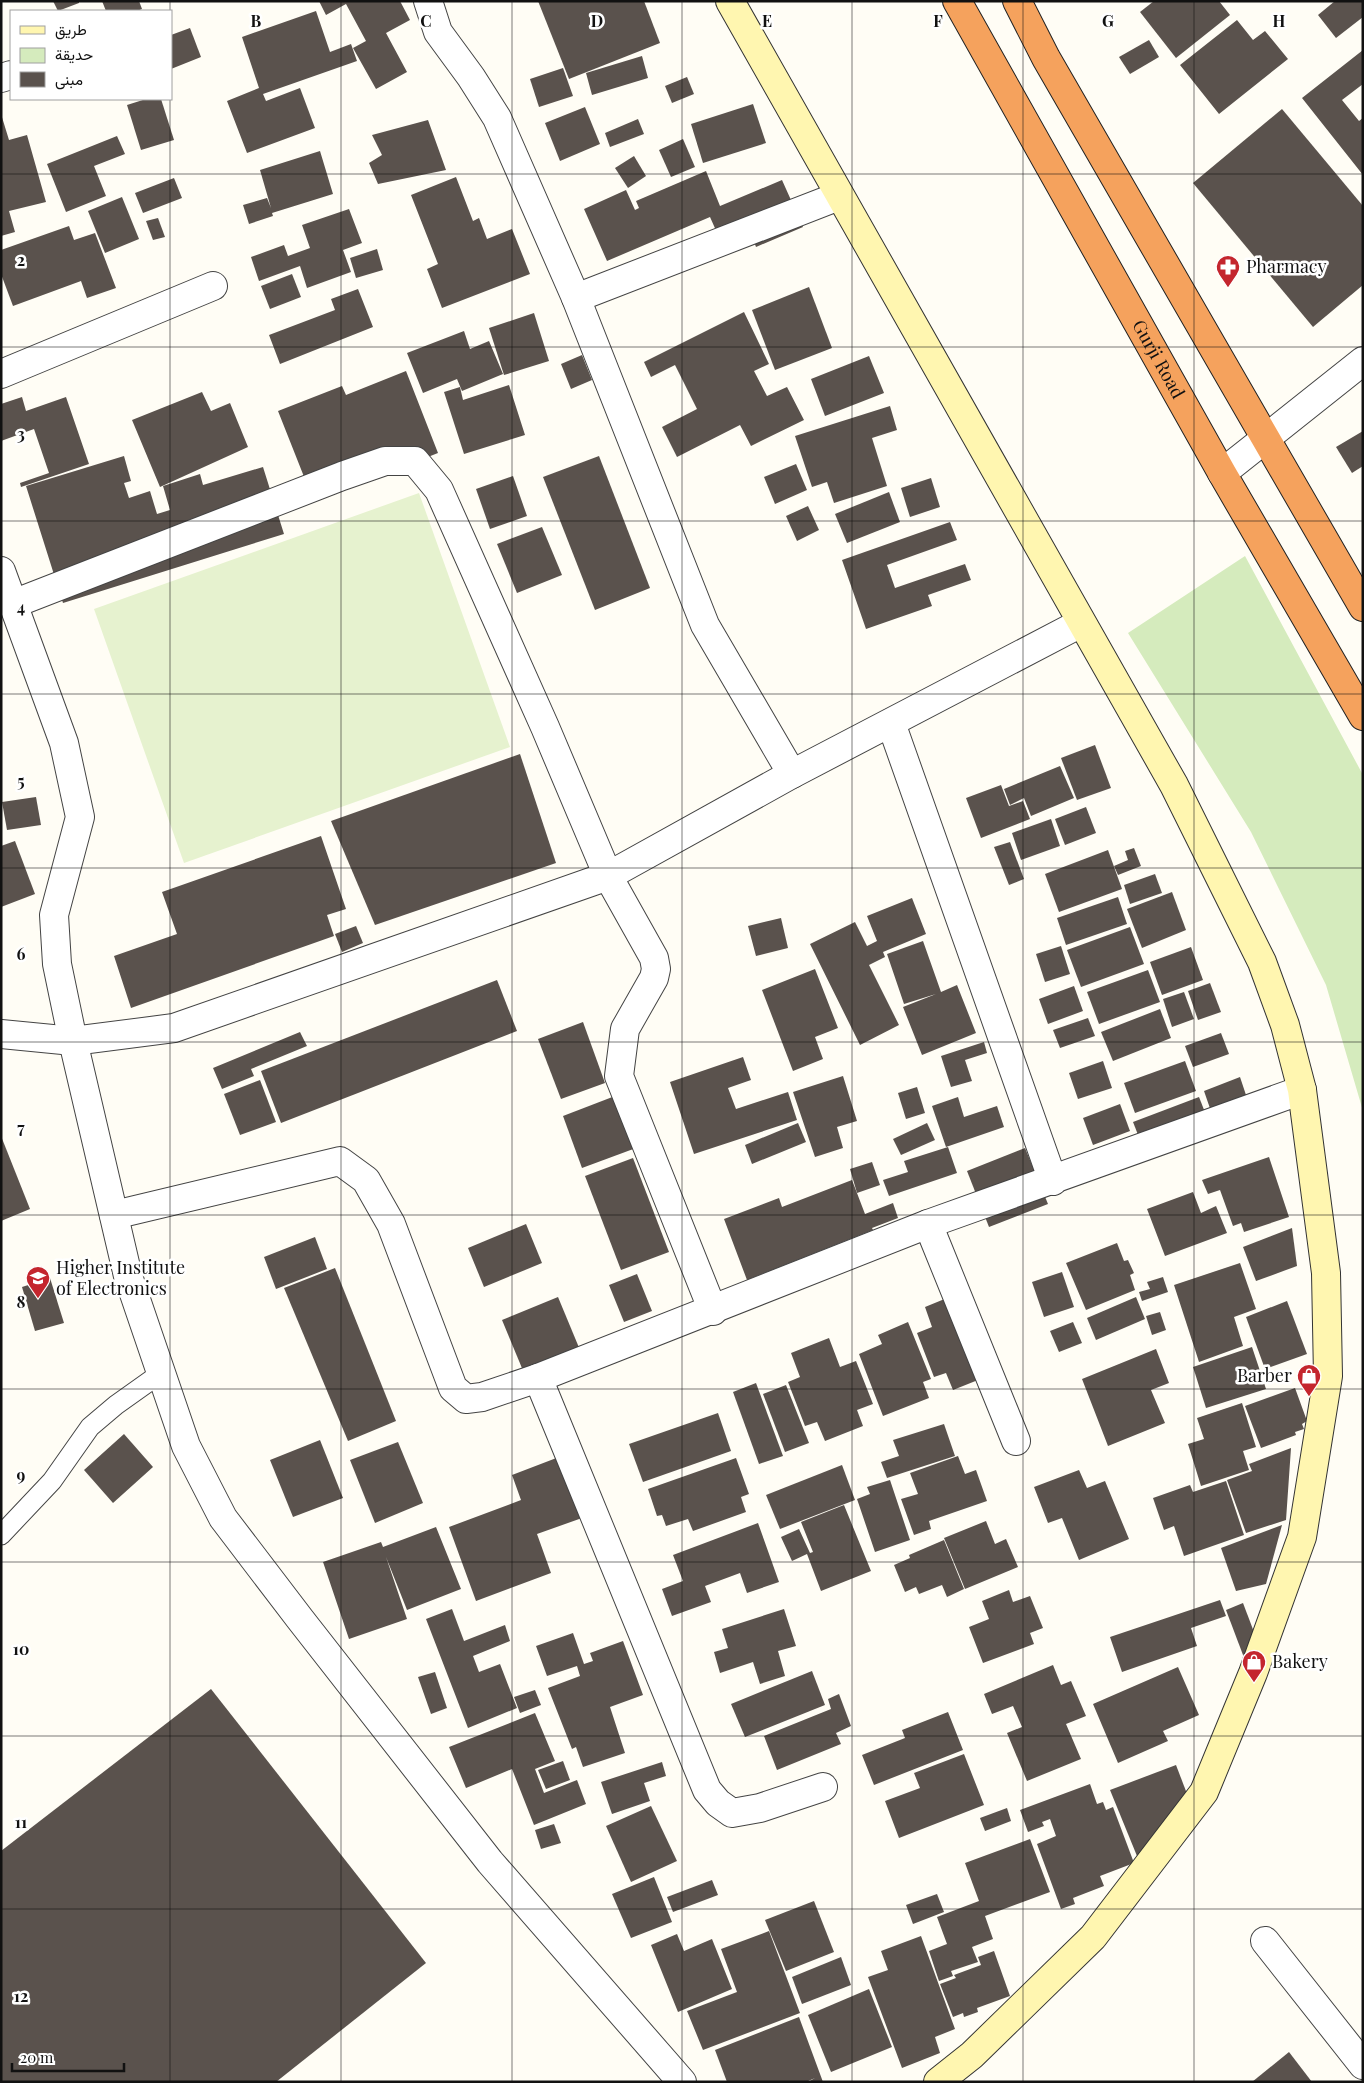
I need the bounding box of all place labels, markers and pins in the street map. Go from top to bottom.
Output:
pharmacy icon: Pharmacy [1215,254,1241,288]
place label: Pharmacy [1246,254,1327,278]
place label: Higher Institute of Electronics [56,1255,185,1300]
school or university icon: Higher Institute of Electronics [25,1265,51,1299]
place label: Barber [1237,1363,1292,1387]
shop icon: Barber [1296,1363,1322,1397]
shop icon: Bakery [1241,1649,1267,1683]
place label: Bakery [1272,1649,1328,1673]

